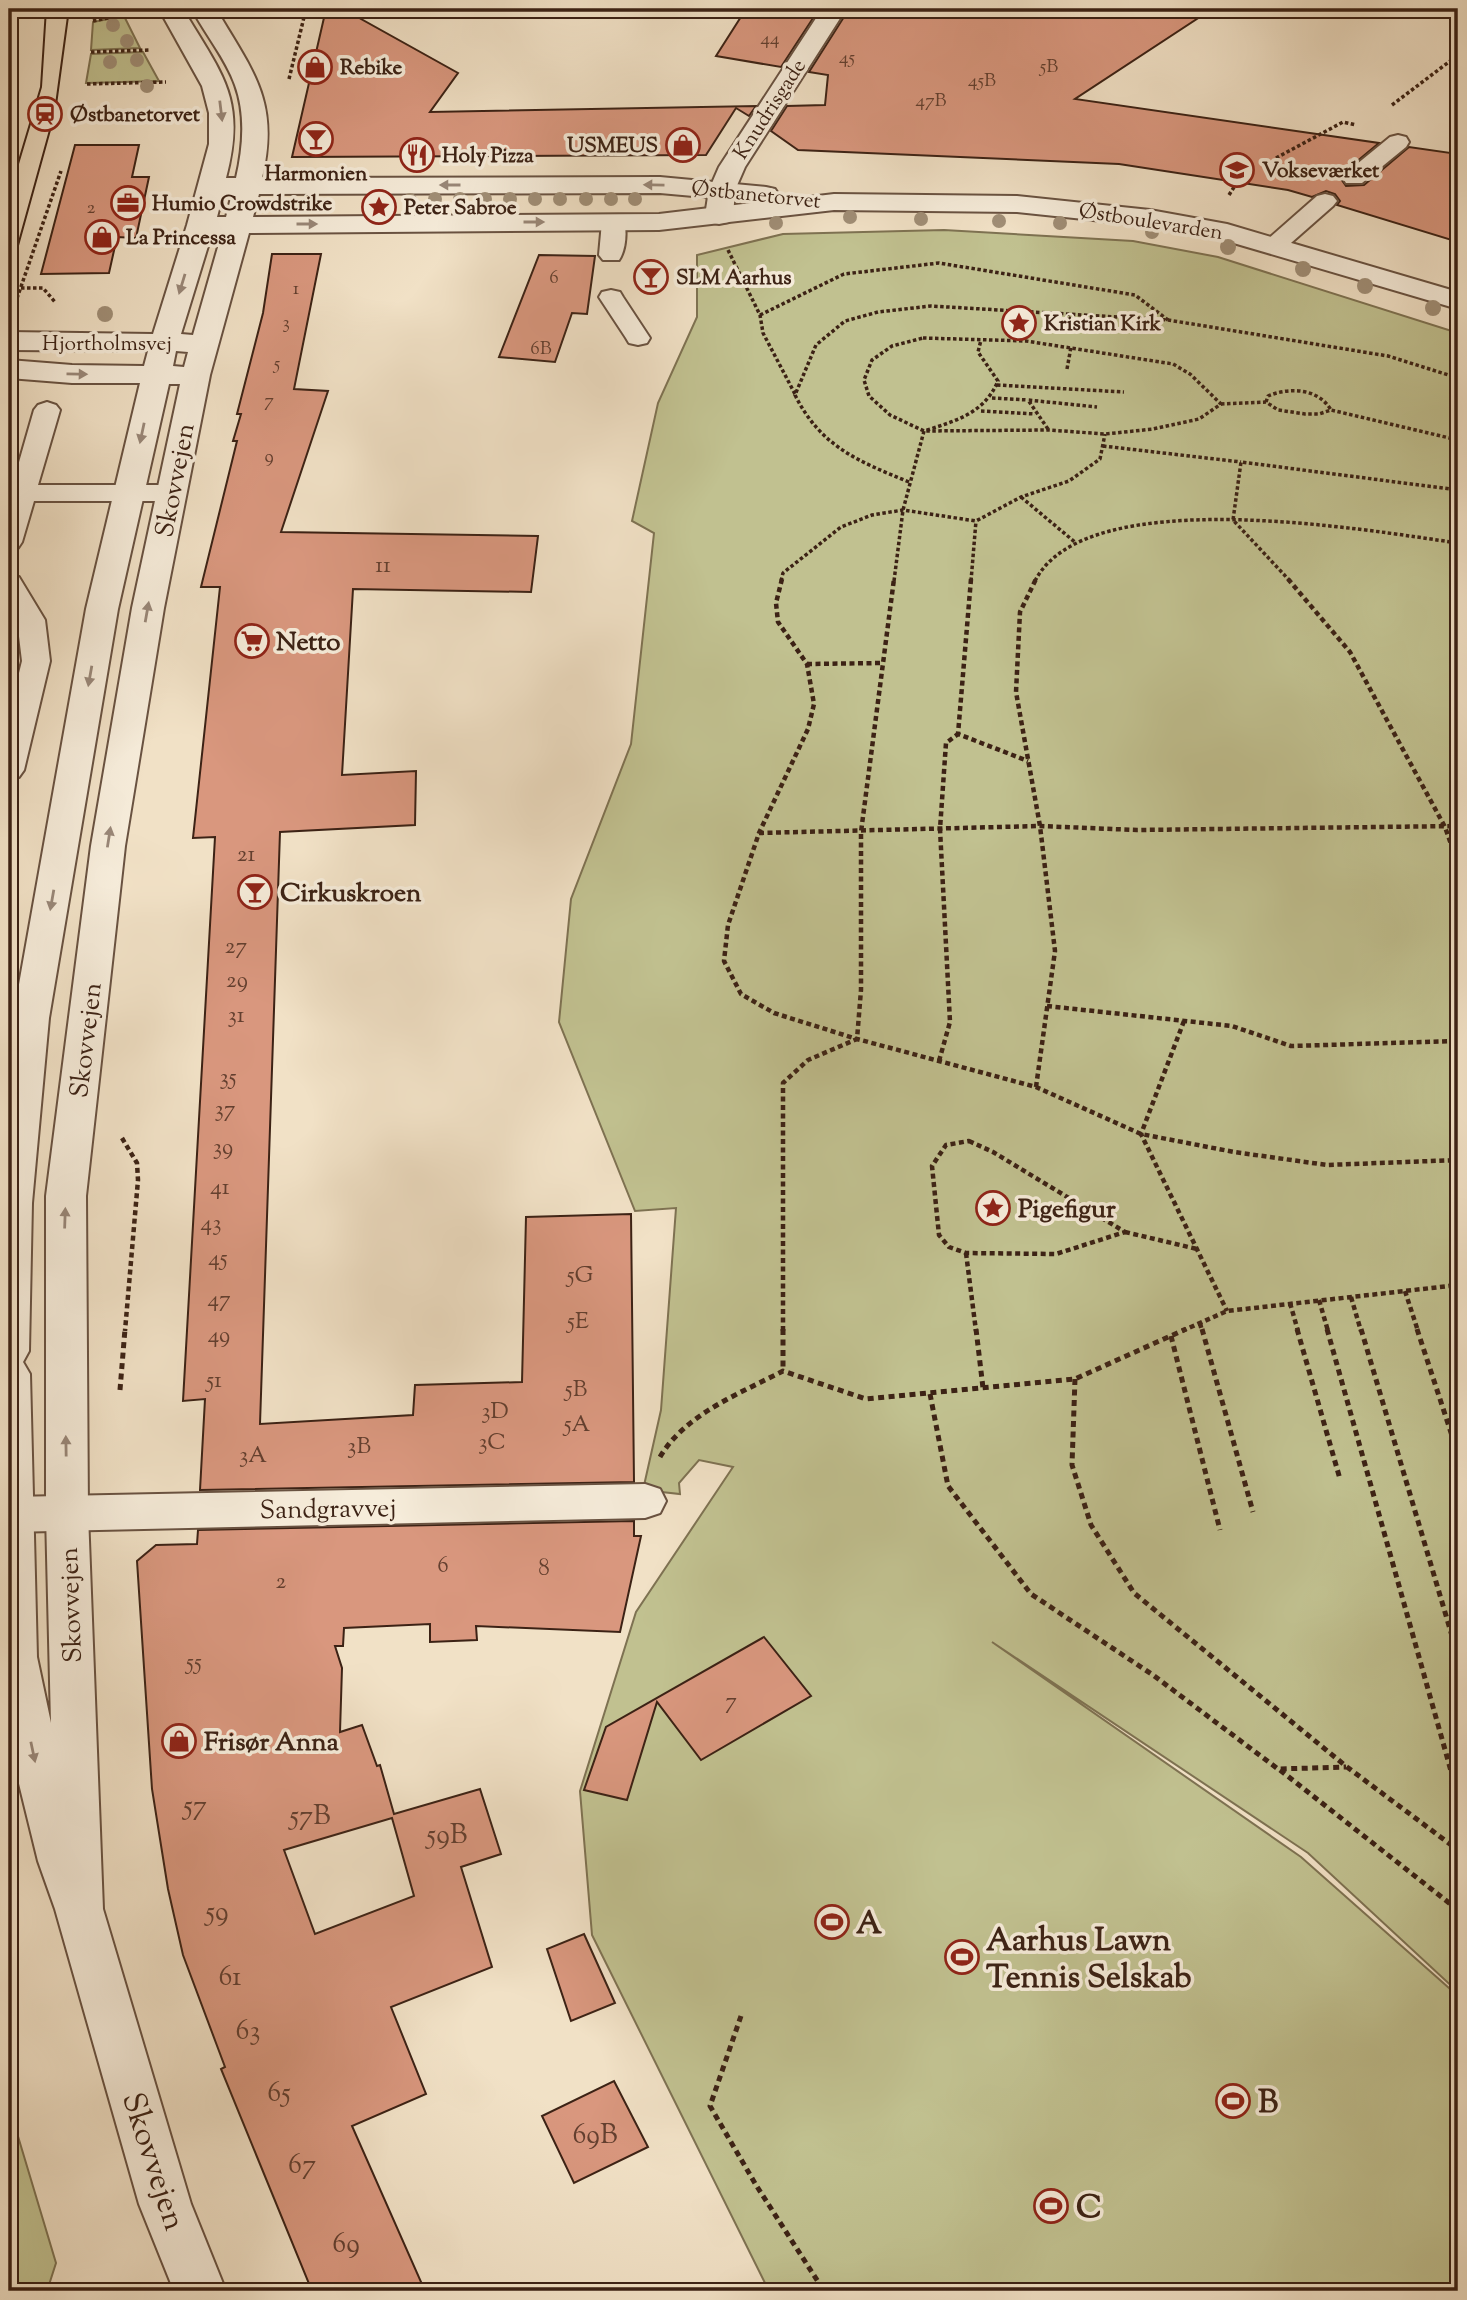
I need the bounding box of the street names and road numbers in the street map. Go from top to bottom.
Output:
street label: Knudrisgade [727,54,814,166]
street label: Østbanetorvet [690,174,822,218]
street label: Østboulevarden [1077,197,1225,249]
street label: Hjortholmsvej [42,330,172,360]
street label: Skovvejen [147,420,206,541]
street label: Skovvejen [62,981,113,1100]
street label: Sandgravvej [259,1491,397,1530]
street label: Skovvejen [52,1546,93,1663]
street label: Skovvejen [108,2087,196,2237]

